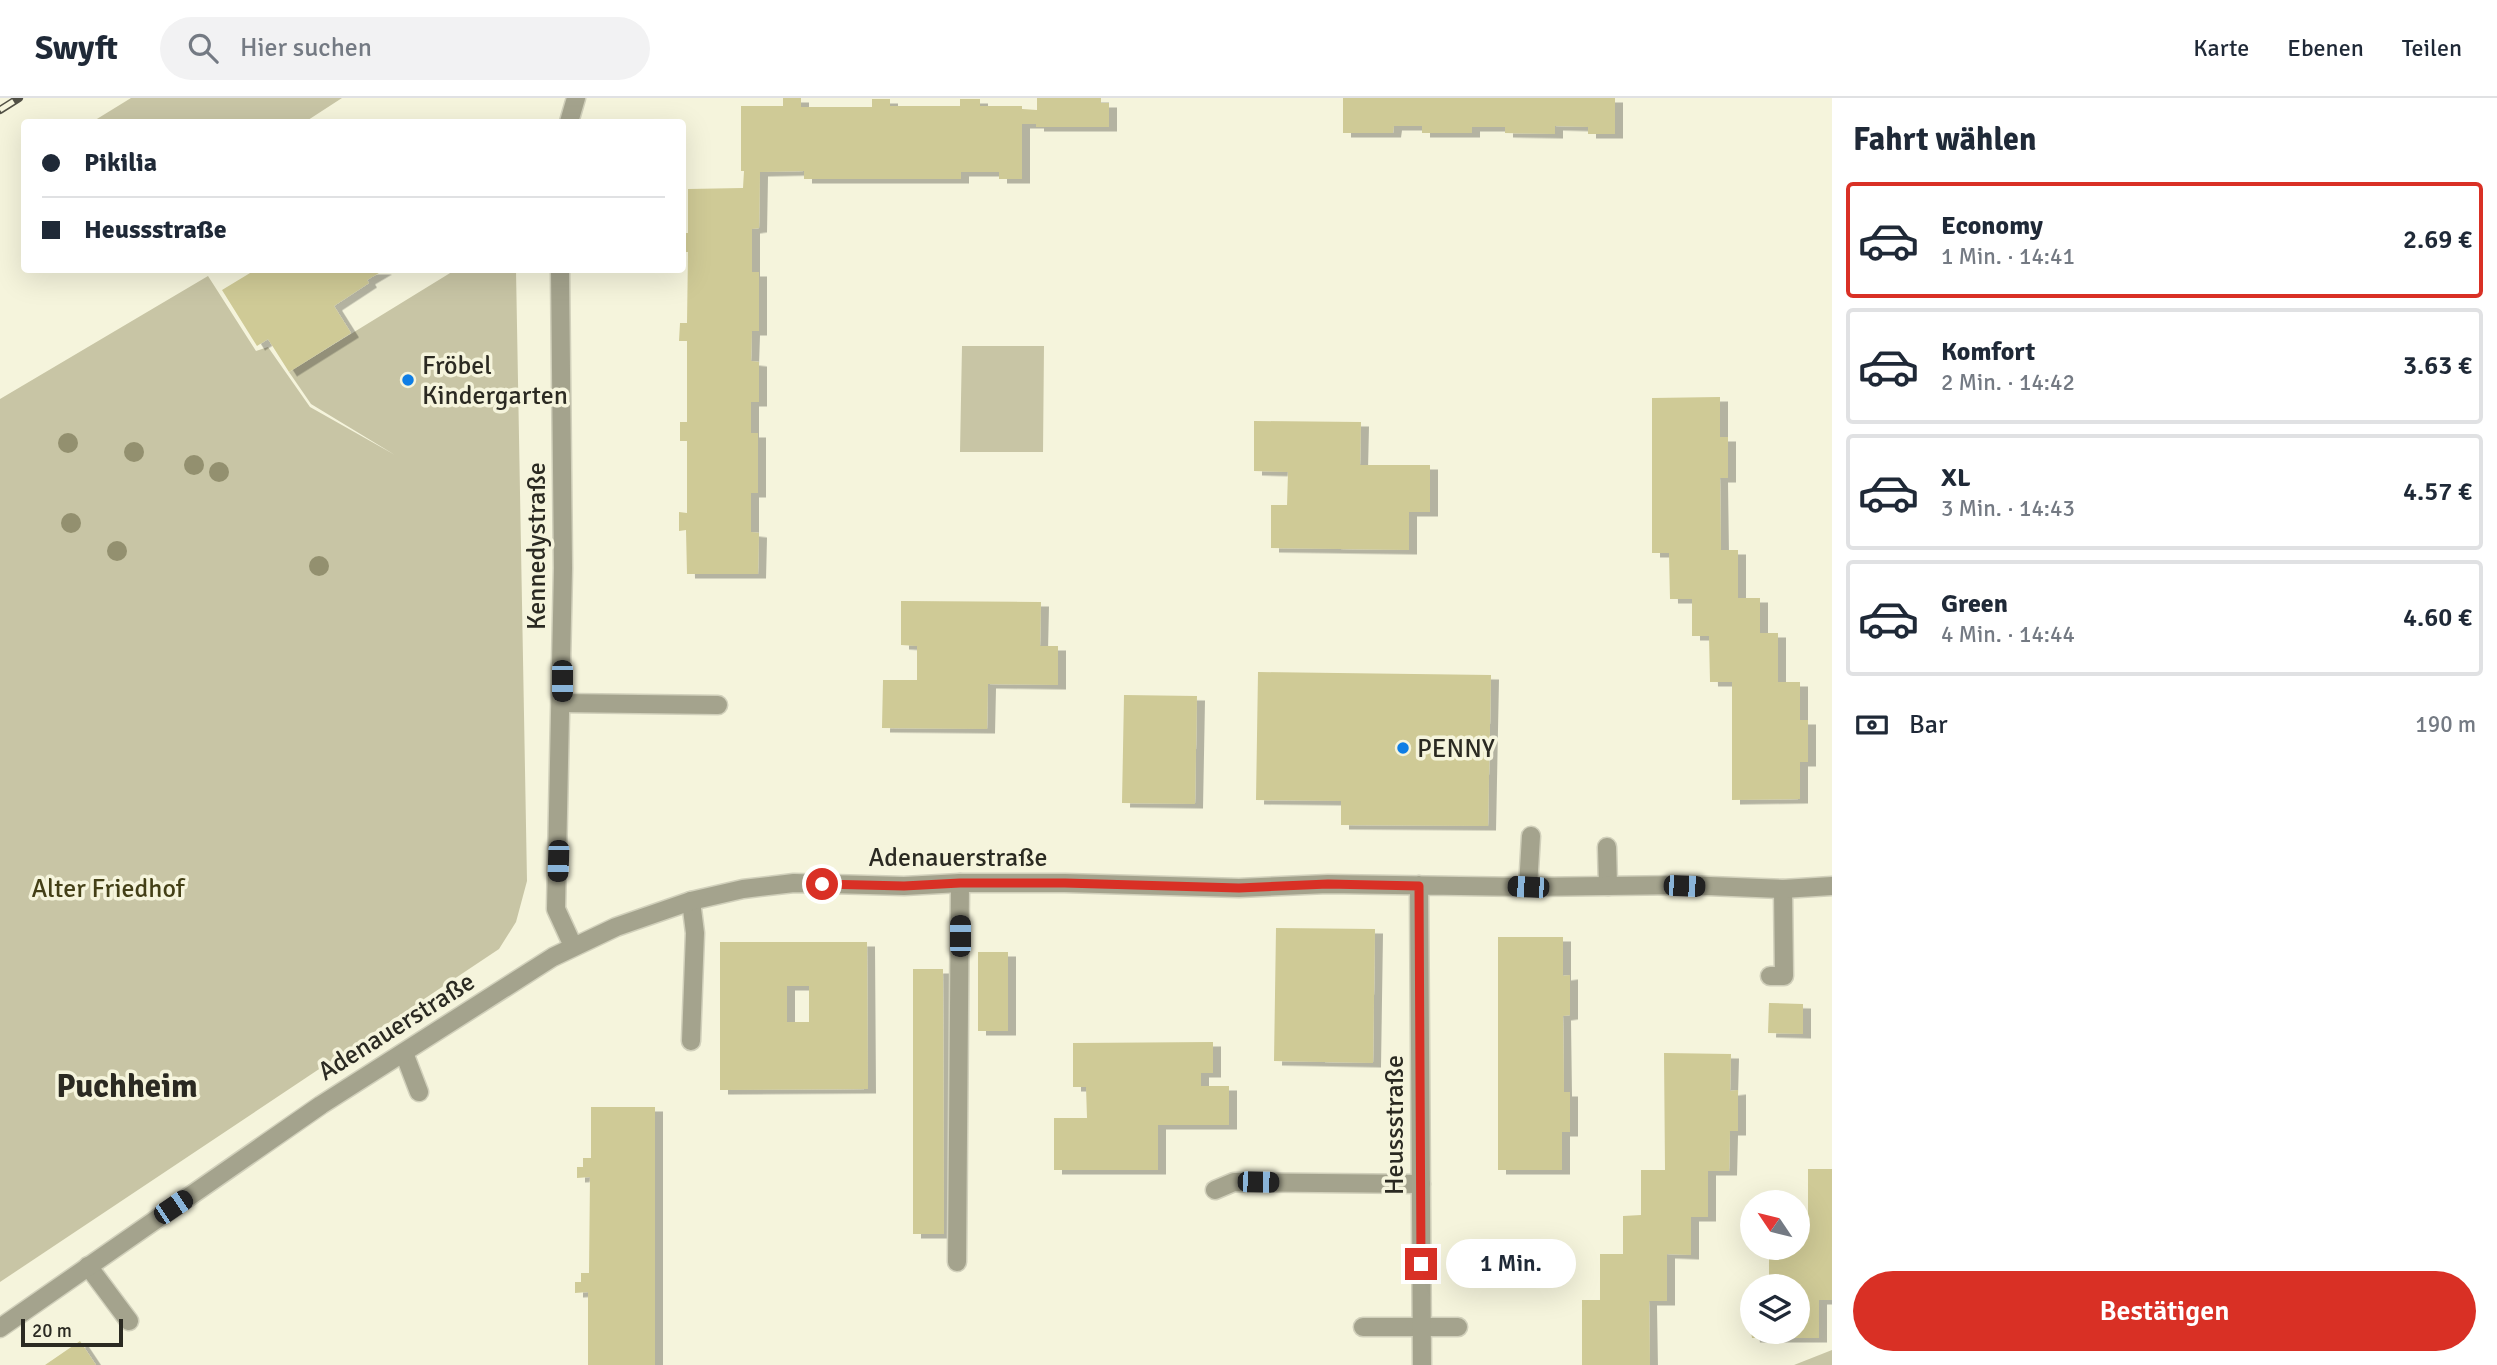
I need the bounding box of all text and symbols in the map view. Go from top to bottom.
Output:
search box [160,17,650,80]
text: Swyft [35,28,118,69]
icon: search [184,29,222,67]
text: Hier suchen [240,32,372,64]
text: Karte [2193,33,2249,63]
text: Ebenen [2287,33,2364,63]
text: Teilen [2402,33,2462,63]
text: Fahrt wählen [1853,120,2037,159]
text: Pikilia [84,147,157,179]
icon: car [1857,209,1920,272]
text: Economy [1941,210,2043,242]
text: Heussstraße [84,214,227,246]
text: 2.69 € [2403,224,2472,256]
text: 1 Min. · 14:41 [1941,242,2075,271]
icon: car [1857,335,1920,398]
text: Komfort [1941,336,2035,368]
place label: Fröbel Kindergarten [422,350,568,412]
text: 3.63 € [2403,350,2472,382]
text: 2 Min. · 14:42 [1941,368,2075,397]
marker: Fröbel Kindergarten [400,372,416,388]
icon: car [1857,461,1920,524]
street label: Kennedystraße [521,462,553,630]
text: XL [1941,462,1971,494]
text: 4.57 € [2403,476,2472,508]
text: 3 Min. · 14:43 [1941,494,2075,523]
icon: car [1857,587,1920,650]
text: Green [1941,588,2008,620]
text: 4.60 € [2403,602,2472,634]
text: 4 Min. · 14:44 [1941,620,2075,649]
car [552,660,573,702]
icon: cash [1853,706,1891,744]
text: Bar [1909,709,1947,741]
text: 190 m [2415,710,2476,739]
place label: PENNY [1417,733,1495,765]
marker: PENNY [1395,740,1411,756]
car [547,840,570,882]
street label: Adenauerstraße [869,842,1047,874]
route start [806,868,838,900]
park label: Alter Friedhof [31,873,186,905]
car [1507,875,1550,899]
car [1663,875,1706,897]
car [950,915,971,957]
street label: Adenauerstraße [312,966,481,1088]
street label: Heussstraße [1379,1055,1411,1195]
district label: Puchheim [56,1066,198,1107]
car [1237,1171,1280,1193]
car [150,1187,197,1227]
north arrow [1740,1190,1810,1260]
map controls [1740,1190,1810,1344]
callout: 1 Min. [1446,1240,1575,1288]
route end [1405,1248,1437,1280]
text: 1 Min. [1480,1249,1542,1278]
button: Bestätigen [1853,1271,2476,1351]
button: layers [1740,1274,1810,1344]
scale bar [21,1316,122,1348]
text: 20 m [32,1319,72,1343]

